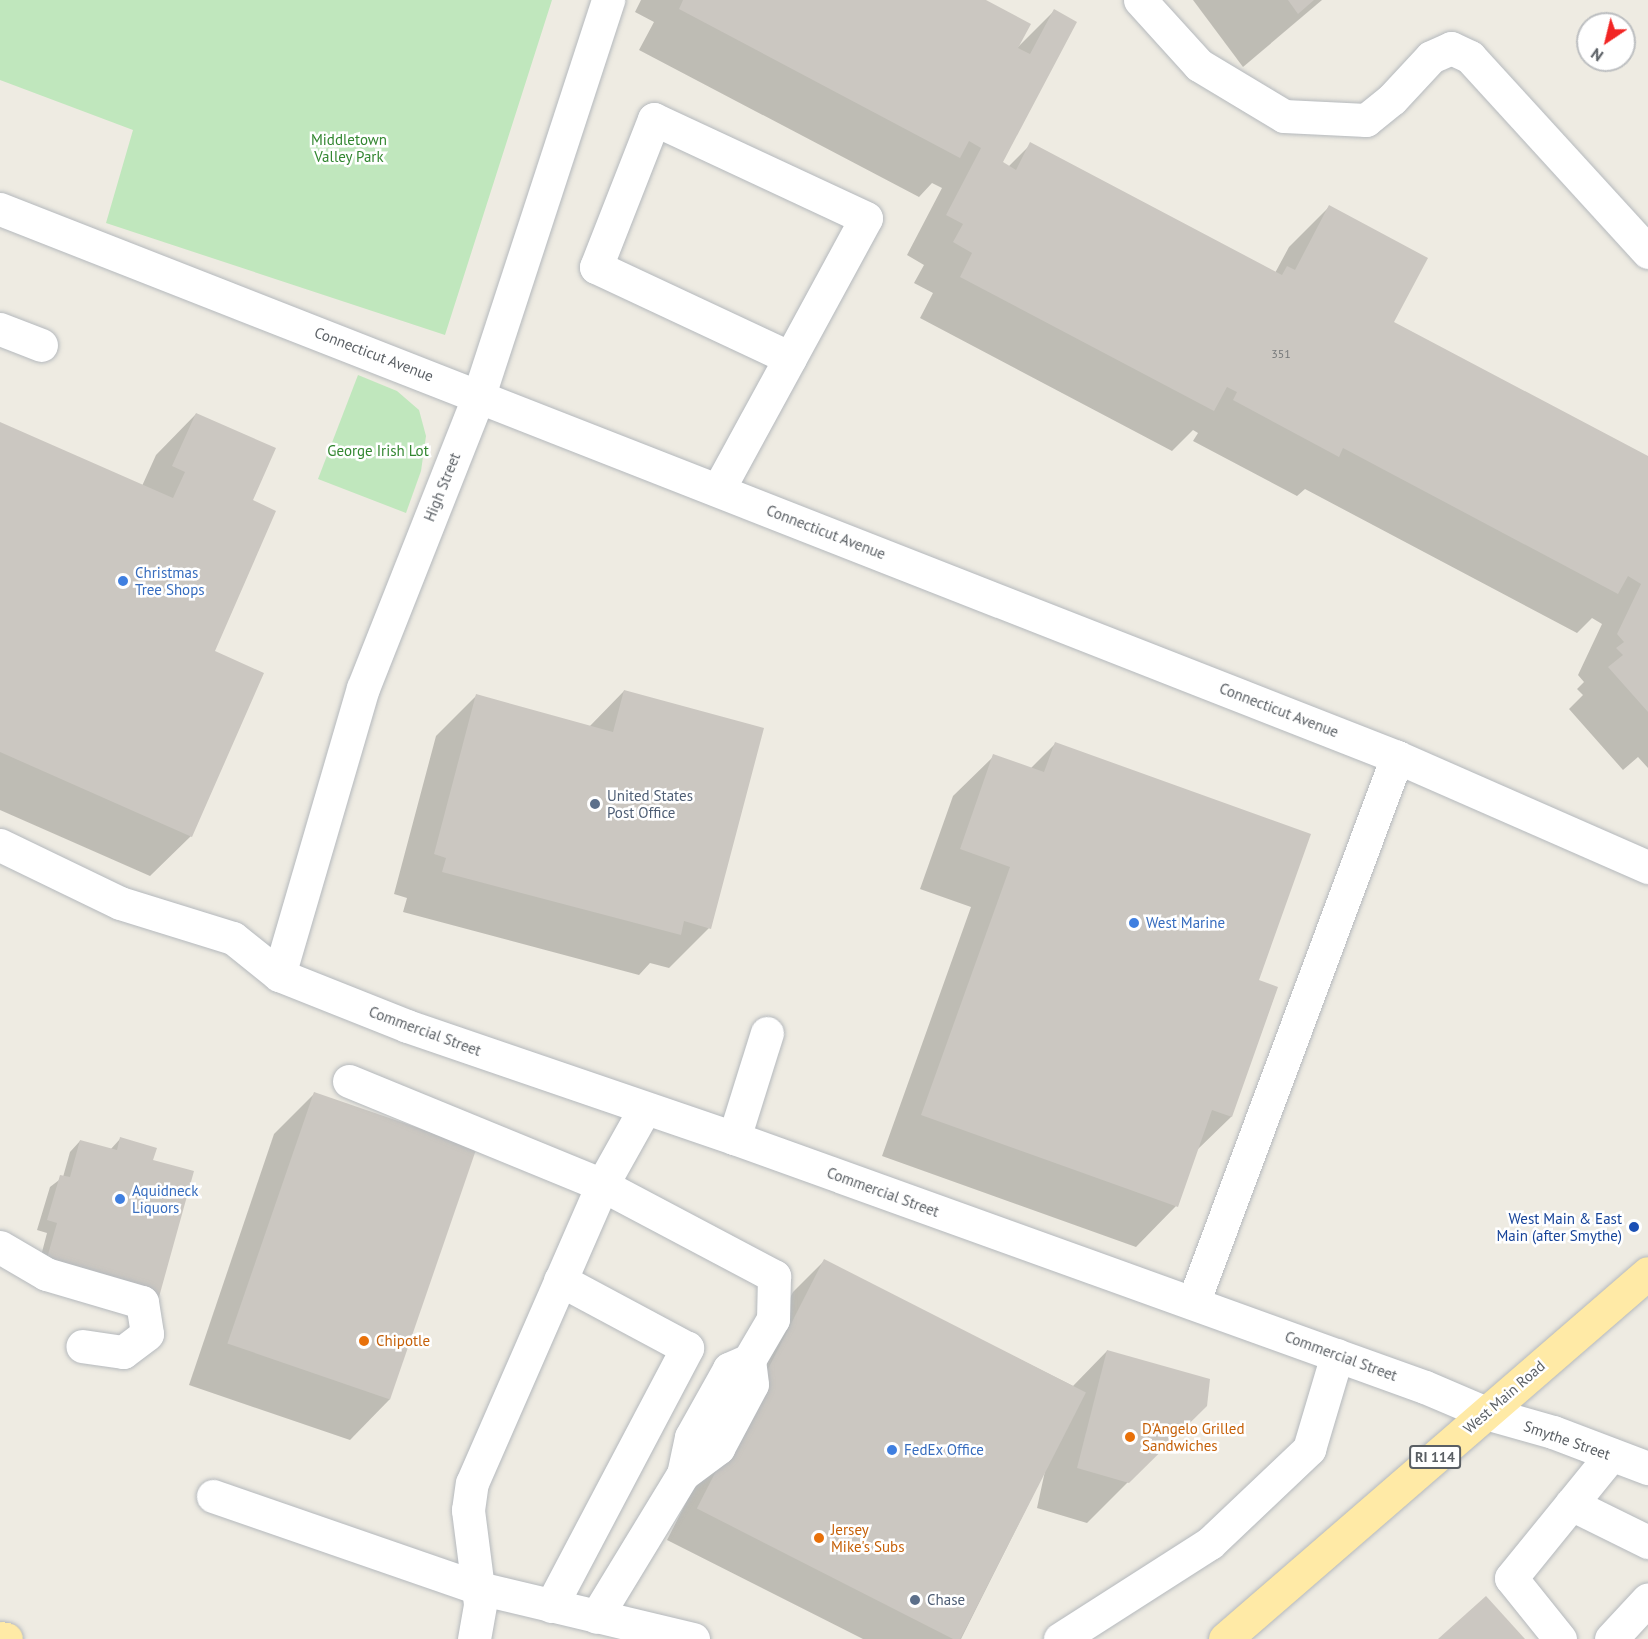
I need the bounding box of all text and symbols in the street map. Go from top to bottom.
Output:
north arrow [1576,12,1636,72]
text: N [1587,44,1607,66]
park label: Middletown Valley Park [311,130,387,165]
street label: Connecticut Avenue [312,323,436,385]
house number: 351 [1271,347,1291,361]
park label: George Irish Lot [327,442,429,460]
street label: High Street [420,450,464,524]
street label: Connecticut Avenue [764,501,888,563]
place label: Christmas Tree Shops [135,563,205,598]
marker: Christmas Tree Shops [116,574,130,588]
street label: Connecticut Avenue [1217,679,1341,741]
place label: United States Post Office [607,786,693,821]
marker: United States Post Office [588,797,602,811]
place label: West Marine [1146,914,1225,932]
marker: West Marine [1127,916,1141,930]
street label: Commercial Street [366,1002,484,1060]
street label: Commercial Street [824,1163,942,1221]
place label: Aquidneck Liquors [132,1181,198,1216]
marker: Aquidneck Liquors [113,1192,127,1206]
place label: West Main & East Main (after Smythe) [1496,1209,1622,1244]
marker: West Main & East Main (after Smythe) [1627,1220,1641,1234]
street label: Commercial Street [1282,1327,1400,1385]
place label: Chipotle [376,1332,430,1350]
marker: Chipotle [357,1334,371,1348]
street label: West Main Road [1460,1357,1548,1437]
street label: Smythe Street [1521,1417,1613,1463]
place label: D'Angelo Grilled Sandwiches [1142,1419,1244,1454]
marker: D'Angelo Grilled Sandwiches [1123,1430,1137,1444]
place label: FedEx Office [904,1441,984,1459]
marker: FedEx Office [885,1443,899,1457]
road number: RI 114 [1408,1446,1462,1468]
place label: Jersey Mike's Subs [831,1520,904,1555]
marker: Jersey Mike's Subs [812,1531,826,1545]
place label: Chase [927,1591,965,1609]
marker: Chase [908,1593,922,1607]

